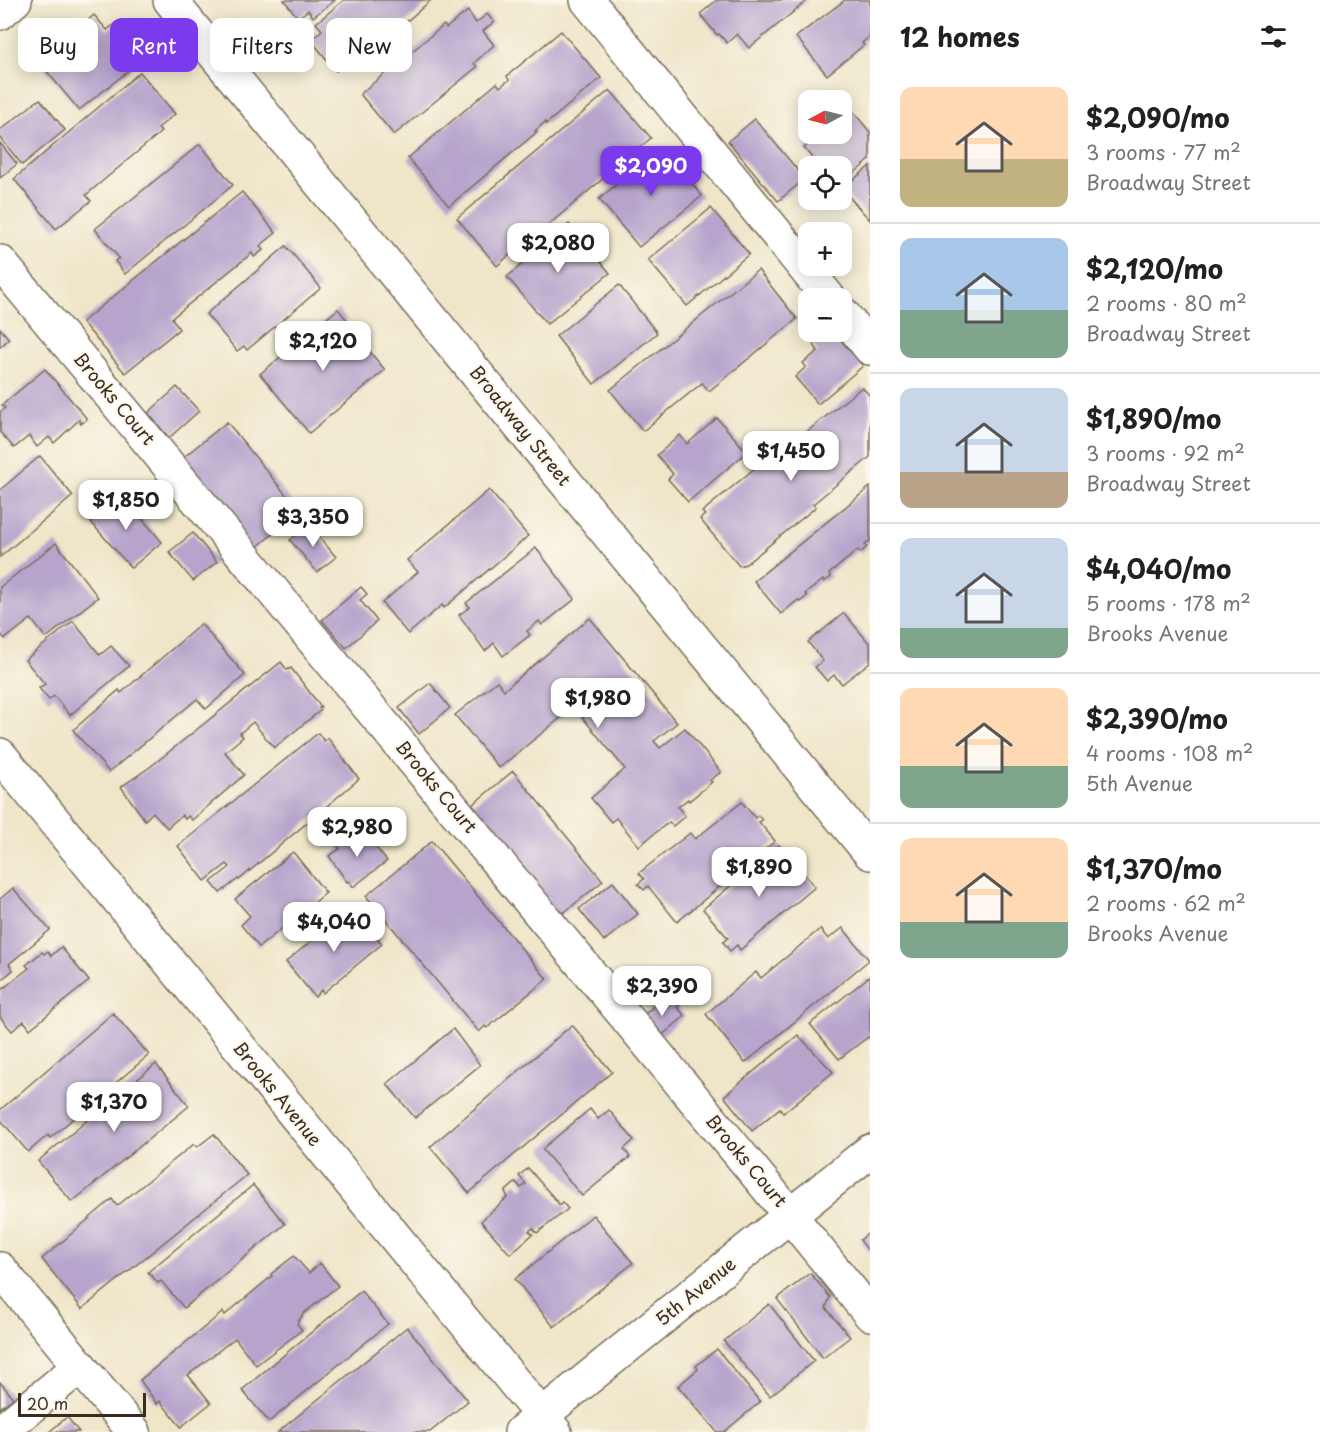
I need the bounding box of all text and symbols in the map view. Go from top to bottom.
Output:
text: 12 homes [900,17,1020,56]
chip: Buy [18,18,98,72]
chip: Rent [110,18,198,72]
chip: Filters [210,18,314,72]
chip: New [326,18,412,72]
icon: filters [1257,20,1290,53]
north arrow [798,90,852,144]
map controls [798,90,852,342]
text: $2,090/mo [1086,98,1230,137]
icon: home [948,111,1020,183]
text: 3 rooms · 77 m² [1086,137,1241,167]
pin: $2,090 [602,146,700,197]
text: $2,090 [615,150,687,180]
button: locate [798,156,852,210]
text: Broadway Street [1086,167,1251,197]
button: + [798,222,852,276]
pin: $2,080 [509,223,607,274]
text: $2,080 [521,227,595,257]
text: $2,120/mo [1086,249,1223,288]
icon: home [948,262,1020,334]
button: − [798,288,852,342]
text: 2 rooms · 80 m² [1086,288,1247,318]
text: Broadway Street [1086,318,1251,348]
pin: $2,120 [274,321,372,372]
text: $2,120 [289,325,357,355]
street label: Brooks Court [68,345,162,451]
street label: Broadway Street [464,359,578,491]
text: $1,890/mo [1086,399,1221,438]
icon: home [948,412,1020,484]
pin: $1,450 [742,431,840,482]
text: $1,450 [757,435,825,465]
text: 3 rooms · 92 m² [1086,438,1245,468]
text: Broadway Street [1086,468,1251,498]
pin: $1,850 [77,480,175,531]
text: $1,850 [92,484,160,514]
pin: $3,350 [264,497,362,548]
text: $3,350 [277,501,349,531]
text: $4,040/mo [1086,549,1231,588]
icon: home [948,562,1020,634]
text: 5 rooms · 178 m² [1086,588,1251,618]
text: Brooks Avenue [1086,618,1228,648]
pin: $1,980 [549,678,647,729]
text: $1,980 [565,682,631,712]
text: $2,390/mo [1086,699,1228,738]
icon: home [948,712,1020,784]
street label: Brooks Court [390,733,484,839]
text: 4 rooms · 108 m² [1086,738,1253,768]
text: 5th Avenue [1086,768,1193,798]
pin: $2,980 [308,807,406,858]
text: $2,980 [321,811,393,841]
pin: $1,890 [710,847,808,898]
text: $1,370/mo [1086,849,1222,888]
text: $1,890 [726,851,792,881]
icon: home [948,862,1020,934]
text: 2 rooms · 62 m² [1086,888,1246,918]
pin: $4,040 [285,902,383,953]
text: $4,040 [297,906,371,936]
text: Brooks Avenue [1086,918,1228,948]
pin: $2,390 [613,966,711,1017]
text: $2,390 [626,970,698,1000]
street label: Brooks Avenue [227,1035,329,1152]
pin: $1,370 [65,1082,163,1133]
text: $1,370 [81,1086,147,1116]
street label: Brooks Court [700,1107,794,1213]
street label: 5th Avenue [649,1250,741,1332]
scale bar [18,1390,146,1418]
text: 20 m [27,1391,68,1415]

